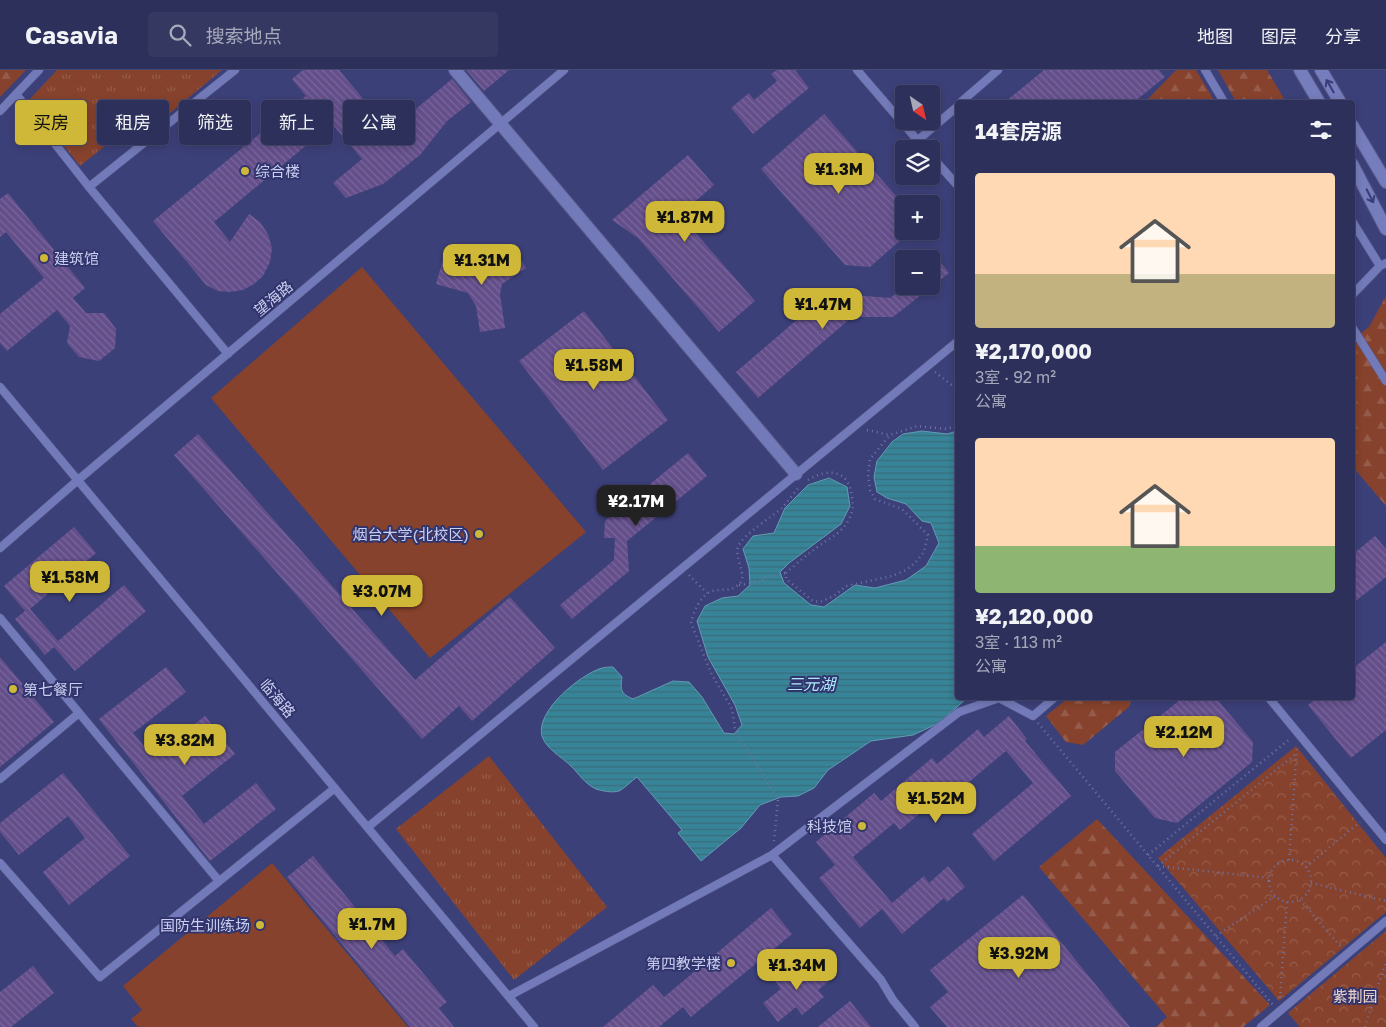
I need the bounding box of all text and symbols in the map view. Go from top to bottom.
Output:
search box [148,12,498,57]
text: Casavia [25,20,118,49]
icon: search [166,21,194,49]
text: 搜索地点 [206,24,282,47]
text: 地图 [1197,25,1233,47]
text: 图层 [1261,25,1297,47]
text: 分享 [1325,25,1361,47]
one-way arrow [1325,80,1335,94]
north arrow [895,85,940,130]
map controls [895,85,940,295]
chip: 买房 [15,100,87,145]
chip: 租房 [97,100,169,145]
chip: 筛选 [179,100,251,145]
chip: 新上 [261,100,333,145]
chip: 公寓 [343,100,415,145]
icon: filters [1307,116,1335,144]
text: 14套房源 [975,118,1062,144]
button: layers [895,140,940,185]
pin: ¥1.3M [804,152,874,195]
text: ¥1.3M [815,159,863,179]
place label: 综合楼 [255,162,300,180]
marker: 综合楼 [239,165,251,177]
one-way arrow [1366,188,1375,203]
button: + [895,195,940,240]
pin: ¥1.87M [644,200,726,243]
icon: home [1110,206,1200,296]
text: ¥1.87M [656,207,714,227]
pin: ¥1.31M [441,244,523,286]
place label: 建筑馆 [54,249,99,267]
text: ¥1.31M [454,250,510,270]
button: − [895,250,940,295]
marker: 建筑馆 [38,252,50,264]
street label: 望海路 [250,277,296,319]
pin: ¥1.47M [782,288,864,330]
text: ¥1.47M [795,294,851,314]
text: ¥2,170,000 [975,338,1092,364]
pin: ¥1.58M [553,348,635,391]
text: ¥1.58M [565,355,623,375]
text: 3室 · 92 m² [975,367,1056,387]
text: 公寓 [975,391,1007,411]
icon: home [1110,471,1200,561]
pin: ¥2.17M [595,484,677,527]
text: ¥2.17M [608,491,664,511]
place label: 烟台大学(北校区) [353,525,469,543]
marker: 烟台大学(北校区) [473,528,485,540]
pin: ¥1.58M [29,560,111,603]
text: ¥1.58M [41,567,99,587]
pin: ¥3.07M [341,574,423,617]
text: ¥3.07M [353,581,411,601]
text: ¥2,120,000 [975,603,1093,629]
text: 3室 · 113 m² [975,632,1062,652]
text: 公寓 [975,656,1007,676]
water label: 三元湖 [787,674,838,694]
street label: 临海路 [257,675,299,721]
place label: 第七餐厅 [23,680,83,698]
marker: 第七餐厅 [7,683,19,695]
pin: ¥2.12M [1143,716,1225,758]
text: ¥2.12M [1155,722,1213,742]
pin: ¥3.82M [144,724,226,766]
text: ¥3.82M [155,730,215,750]
pin: ¥1.52M [895,782,977,824]
text: ¥1.52M [907,788,965,808]
place label: 科技馆 [807,817,852,835]
marker: 科技馆 [856,820,868,832]
pin: ¥1.7M [337,908,407,950]
text: ¥1.7M [349,914,395,934]
place label: 国防生训练场 [160,916,250,934]
marker: 国防生训练场 [254,919,266,931]
pin: ¥3.92M [978,936,1060,979]
text: ¥3.92M [989,943,1049,963]
pin: ¥1.34M [756,948,838,991]
place label: 第四教学楼 [646,954,721,972]
text: ¥1.34M [768,955,826,975]
marker: 第四教学楼 [725,957,737,969]
park label: 紫荆园 [1332,987,1378,1005]

